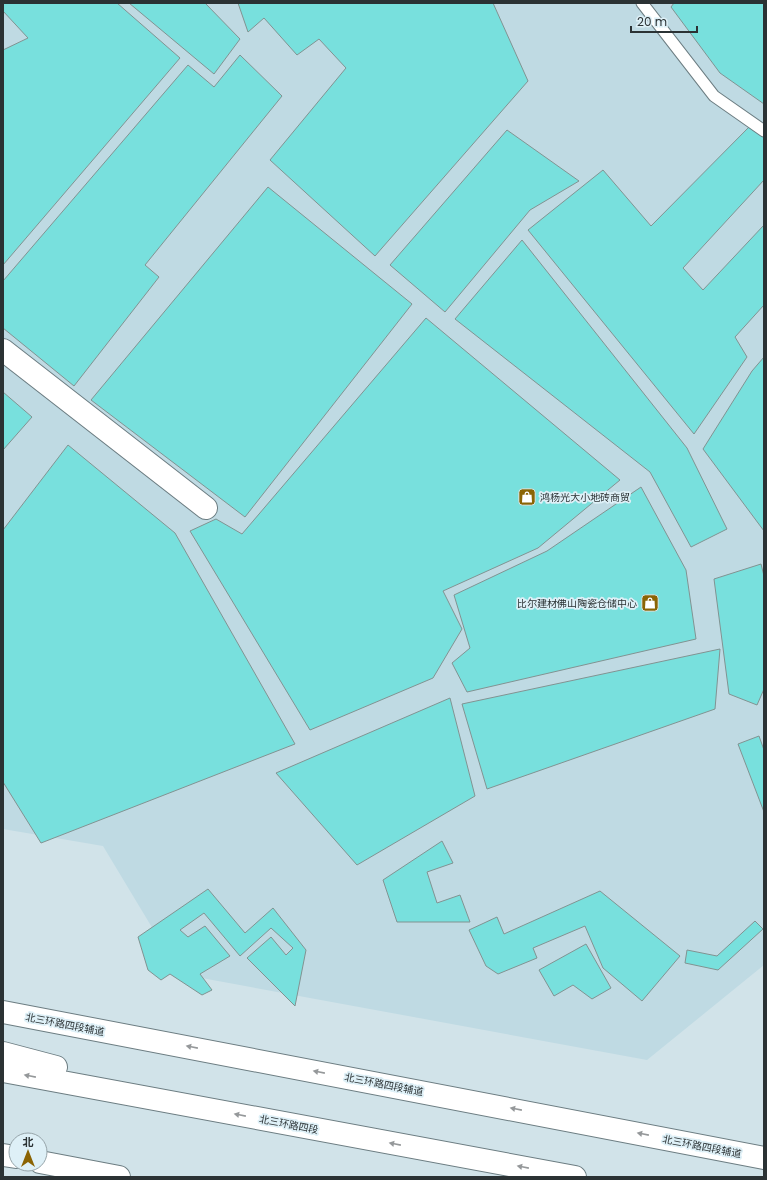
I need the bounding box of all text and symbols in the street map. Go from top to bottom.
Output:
scale bar [631,8,697,34]
text: 20 m [637,13,667,30]
shop icon: 鸿杨光大小地砖商贸 [517,487,537,507]
place label: 鸿杨光大小地砖商贸 [540,490,630,505]
shop icon: 比尔建材佛山陶瓷仓储中心 [640,593,660,613]
place label: 比尔建材佛山陶瓷仓储中心 [517,596,637,611]
street label: 北三环路四段辅道 [24,1009,106,1039]
one-way arrow [185,1044,198,1050]
one-way arrow [313,1068,325,1074]
street label: 北三环路四段辅道 [343,1069,425,1099]
one-way arrow [23,1072,36,1078]
one-way arrow [510,1106,522,1112]
one-way arrow [234,1111,246,1117]
street label: 北三环路四段 [258,1111,320,1138]
one-way arrow [637,1131,649,1137]
street label: 北三环路四段辅道 [661,1131,743,1161]
north arrow [8,1132,48,1172]
text: 北 [23,1134,34,1150]
one-way arrow [389,1140,401,1146]
one-way arrow [517,1164,529,1170]

